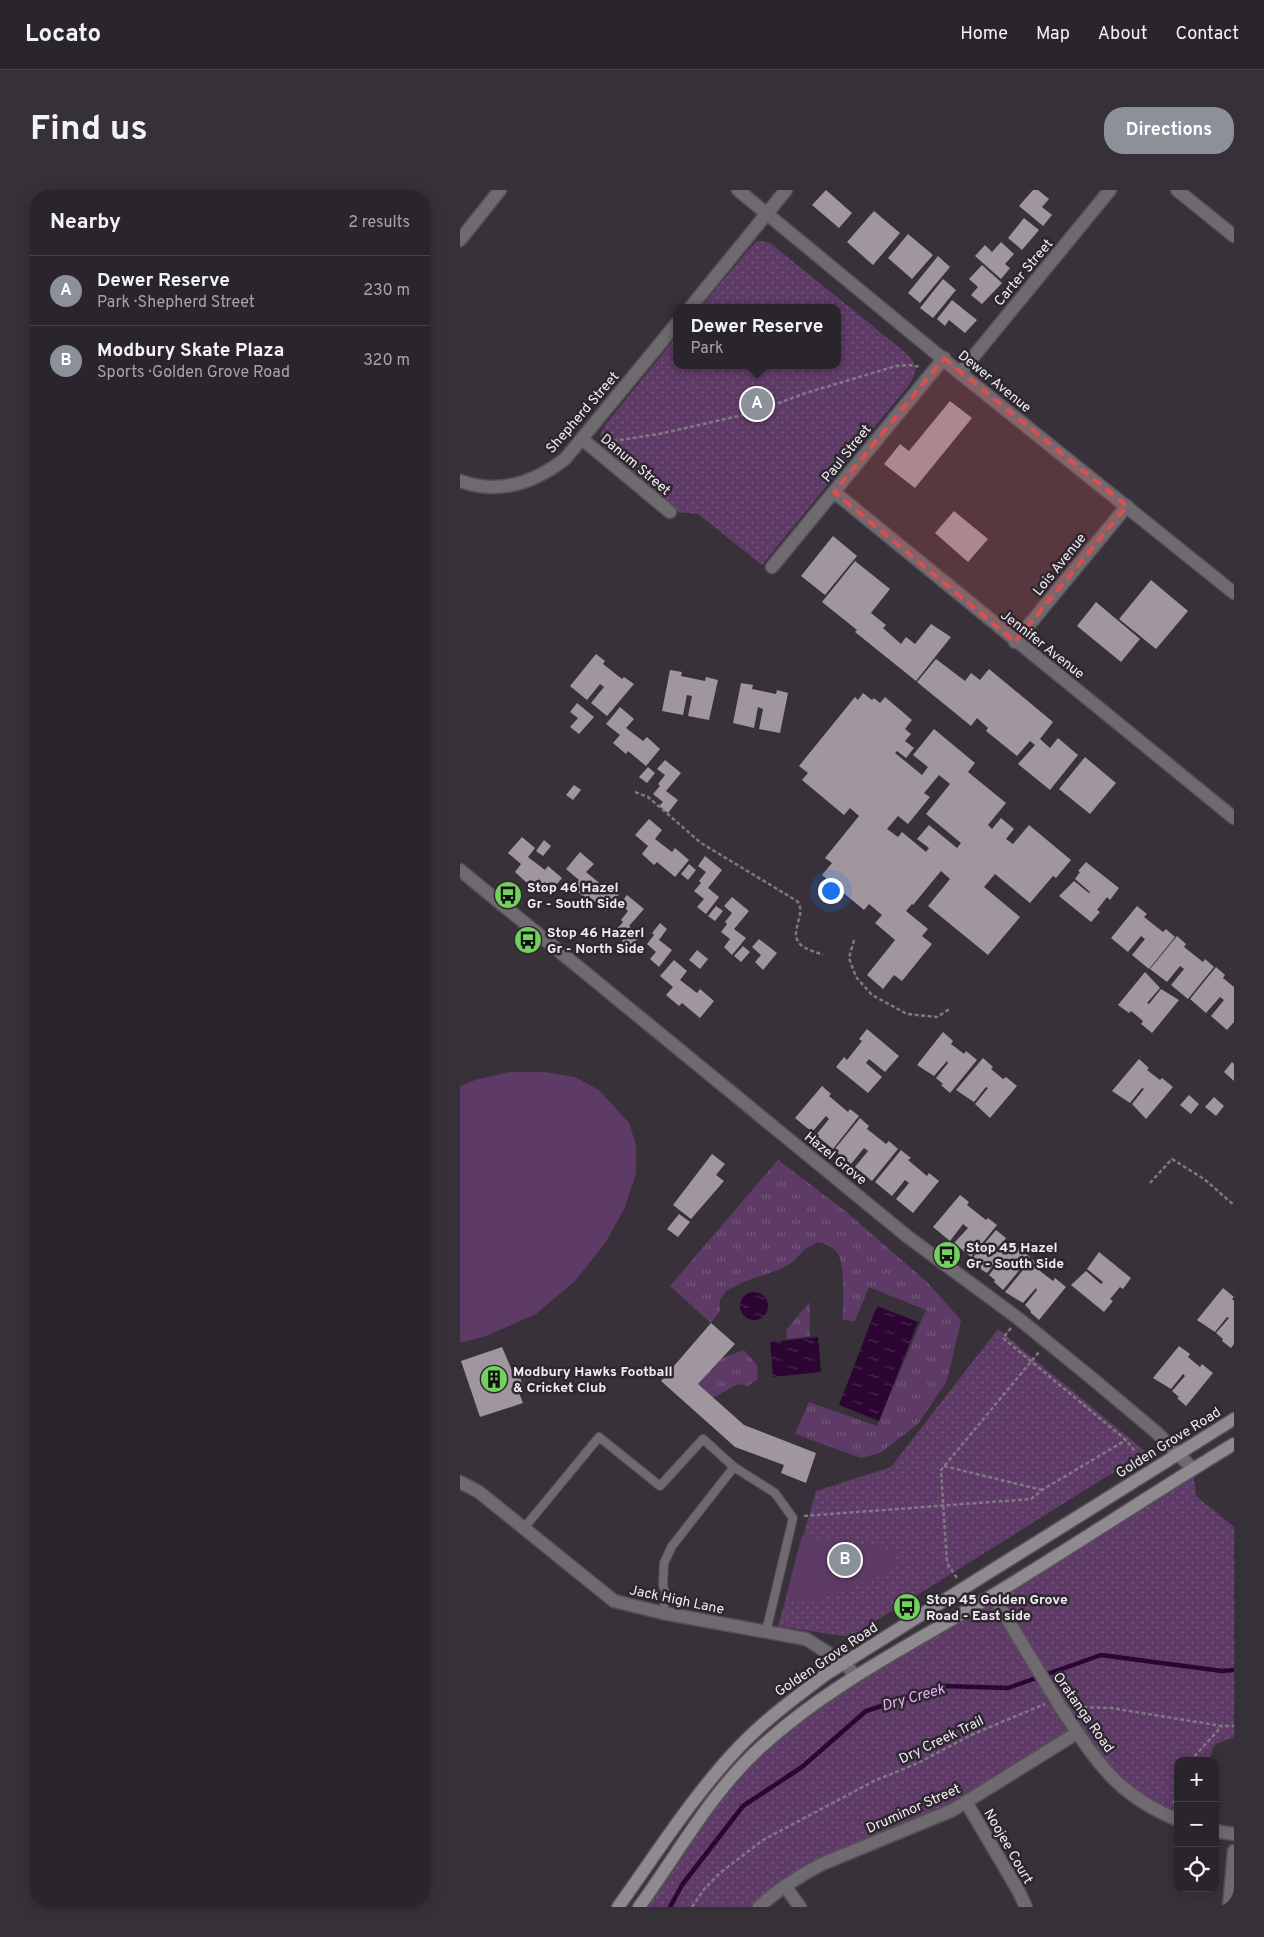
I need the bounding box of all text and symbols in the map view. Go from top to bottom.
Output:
text: Locato [25,20,101,50]
text: Home [960,23,1008,46]
text: Map [1036,23,1070,46]
text: About [1098,23,1147,46]
text: Contact [1175,23,1239,46]
button: Directions [1104,107,1234,154]
text: Find us [30,108,148,152]
text: Nearby [50,209,121,236]
text: 2 results [348,213,410,233]
street label: Carter Street [991,236,1057,310]
text: Dewer Reserve [97,269,230,293]
text: A [60,281,72,301]
text: 230 m [363,281,410,301]
text: Park · Shepherd Street [97,293,255,313]
popup [673,304,841,369]
text: Dewer Reserve [691,315,823,339]
text: Modbury Skate Plaza [97,339,284,363]
text: Park [691,339,724,359]
street label: Dewer Avenue [954,347,1034,417]
text: B [60,351,72,371]
text: 320 m [363,351,410,371]
text: Sports · Golden Grove Road [97,363,290,383]
street label: Shepherd Street [543,369,623,457]
pin: A [741,385,773,423]
street label: Paul Street [819,422,876,486]
street label: Danum Street [596,431,674,499]
street label: Lois Avenue [1030,530,1090,600]
street label: Jennifer Avenue [997,607,1087,683]
your location [818,878,844,904]
bus stop icon: Stop 46 Hazel Gr - South Side [493,880,523,910]
place label: Stop 46 Hazel Gr - South Side [527,880,625,913]
bus stop icon: Stop 46 Hazerl Gr - North Side [513,925,543,955]
place label: Stop 46 Hazerl Gr - North Side [547,925,645,958]
street label: Hazel Grove [800,1129,870,1189]
bus stop icon: Stop 45 Hazel Gr - South Side [932,1240,962,1270]
place label: Stop 45 Hazel Gr - South Side [966,1240,1064,1273]
building icon: Modbury Hawks Football & Cricket Club [479,1364,509,1394]
place label: Modbury Hawks Football & Cricket Club [513,1364,673,1397]
street label: Golden Grove Road [1113,1404,1224,1482]
pin: B [829,1541,861,1579]
street label: Jack High Lane [628,1582,726,1619]
bus stop icon: Stop 45 Golden Grove Road - East side [892,1592,922,1622]
place label: Stop 45 Golden Grove Road - East side [926,1592,1068,1625]
street label: Golden Grove Road [772,1619,882,1701]
street label: Oratanga Road [1049,1669,1117,1756]
water label: Dry Creek [880,1680,948,1716]
street label: Dry Creek Trail [896,1712,987,1768]
map controls [1174,1757,1219,1892]
button: + [1174,1757,1219,1802]
street label: Druminor Street [864,1781,963,1838]
button: − [1174,1802,1219,1847]
street label: Noojee Court [979,1806,1036,1887]
button: locate [1174,1847,1219,1892]

